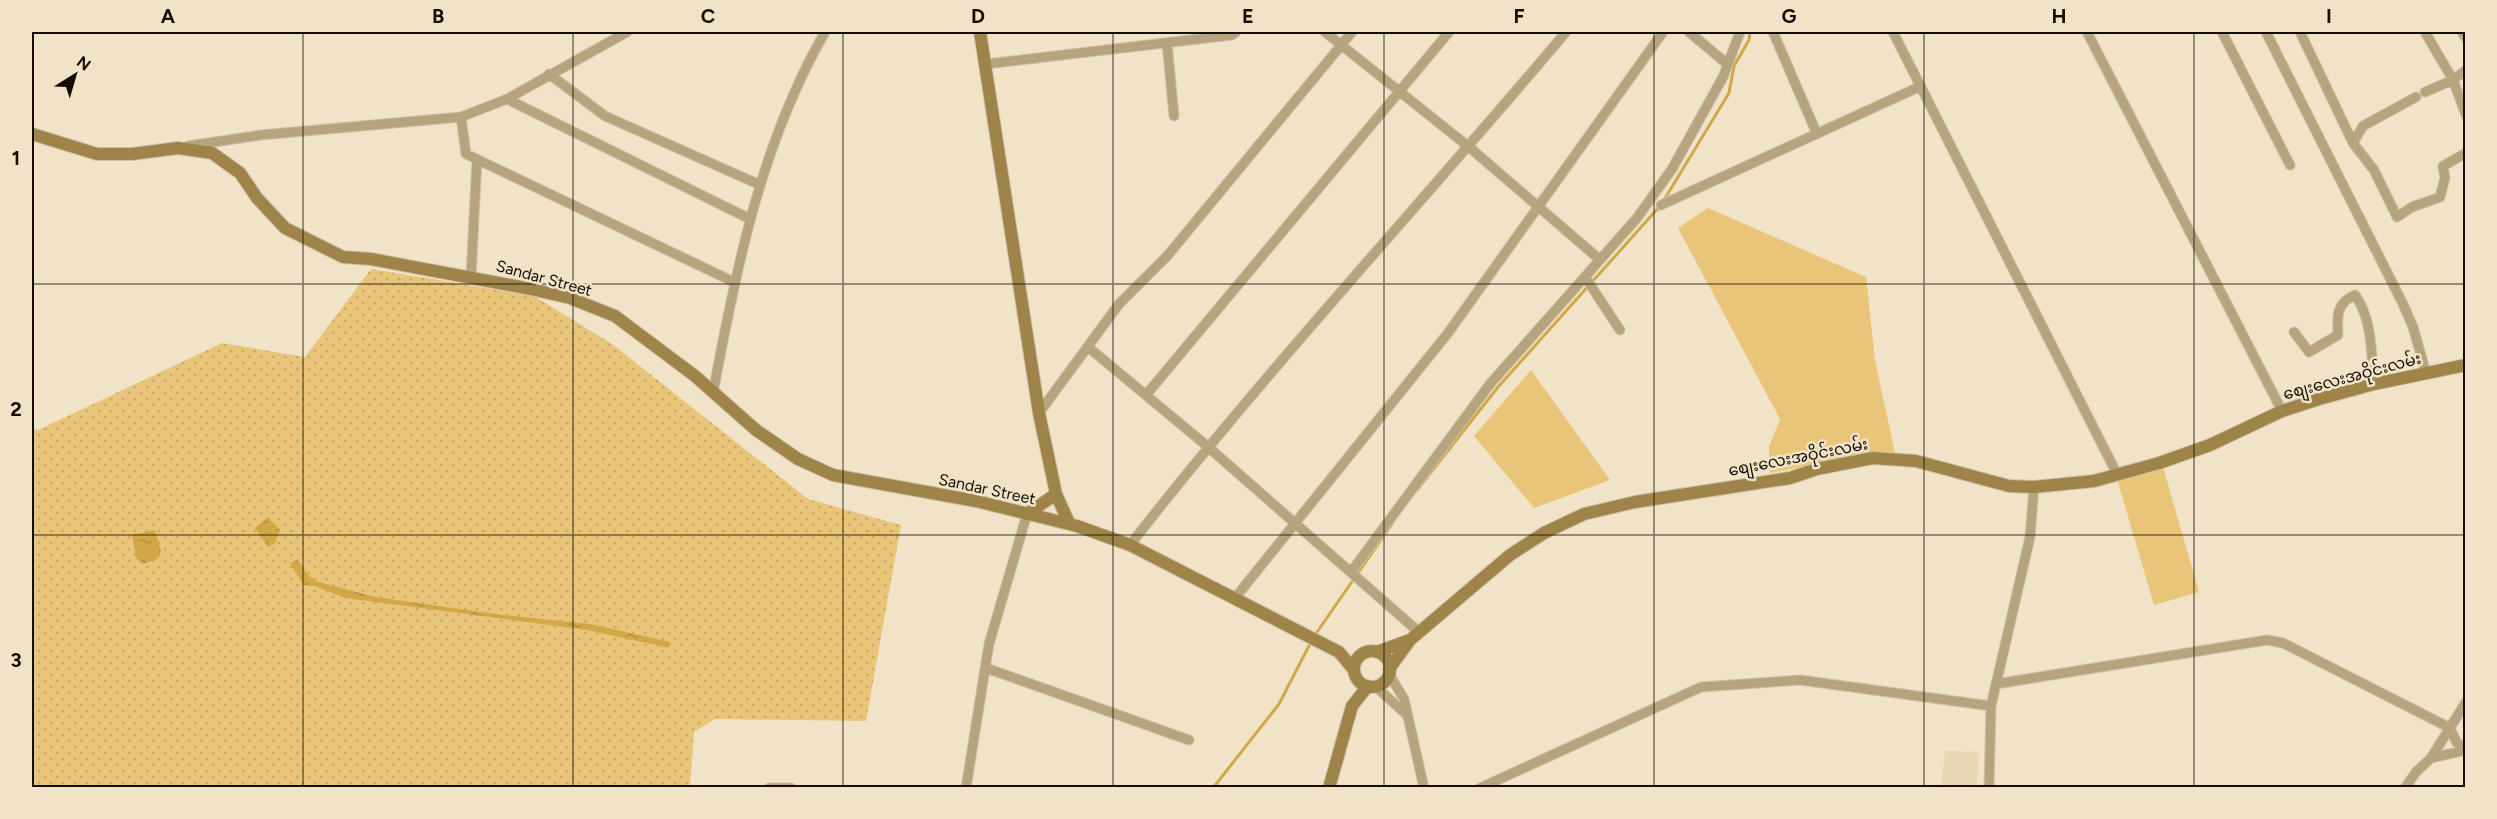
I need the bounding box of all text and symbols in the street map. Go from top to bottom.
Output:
text: A [161,4,176,28]
text: B [432,4,444,28]
text: C [701,4,715,28]
text: D [971,4,985,28]
text: E [1242,4,1254,28]
text: F [1513,4,1525,28]
text: G [1782,4,1797,28]
text: H [2052,4,2067,28]
text: I [2326,4,2332,28]
north arrow [45,45,105,105]
text: N [73,52,94,75]
text: 1 [12,146,20,170]
street label: Sandar Street [494,256,594,300]
street label: စျေးလေးအဝိုင်းလမ်း [2280,347,2424,408]
text: 2 [10,397,22,421]
street label: စျေးလေးအဝိုင်းလမ်း [1726,432,1870,485]
street label: Sandar Street [937,469,1037,509]
text: 3 [10,648,22,672]

